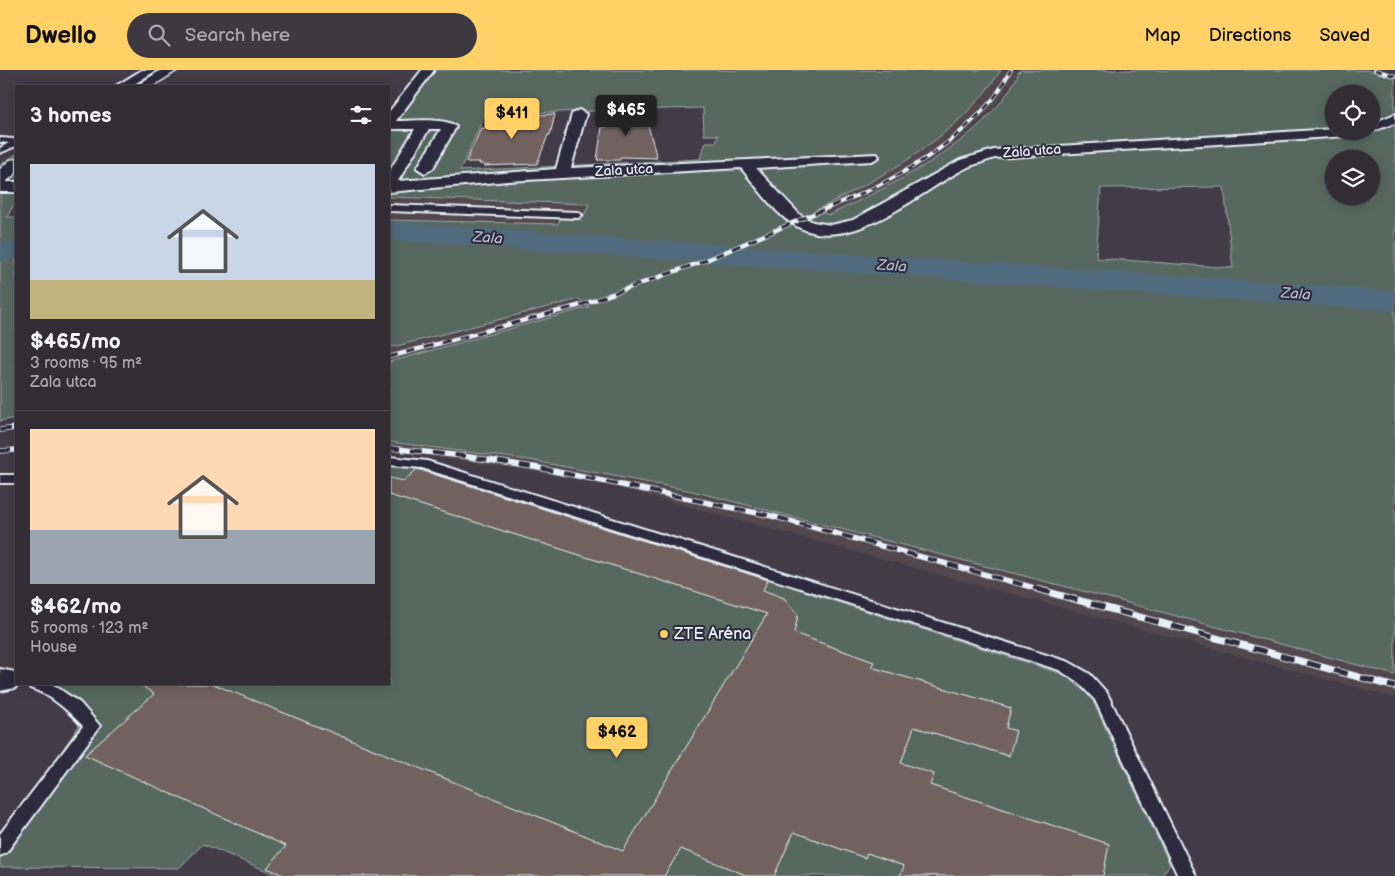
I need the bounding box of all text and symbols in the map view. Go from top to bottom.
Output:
search box [127,13,477,58]
text: Dwello [25,21,97,50]
icon: search [145,21,173,49]
text: Search here [185,24,290,47]
text: Map [1145,25,1181,46]
text: Directions [1209,25,1291,46]
text: Saved [1319,25,1370,46]
map controls [1325,85,1380,205]
button: locate [1325,85,1380,140]
pin: $465 [596,94,656,137]
pin: $411 [482,98,542,140]
icon: filters [347,101,375,129]
text: $465 [607,101,645,120]
text: 3 homes [30,103,112,128]
text: $411 [495,104,529,123]
street label: Zala utca [1001,140,1062,162]
button: layers [1325,150,1380,205]
street label: Zala utca [593,160,654,180]
icon: home [158,196,248,286]
water label: Zala [472,227,503,249]
water label: Zala [876,255,907,277]
water label: Zala [1280,283,1311,305]
text: $465/mo [30,329,121,354]
text: 3 rooms · 95 m² [30,354,142,373]
text: Zala utca [30,373,97,392]
icon: home [158,462,248,552]
text: $462/mo [30,594,121,619]
text: 5 rooms · 123 m² [30,619,148,638]
place label: ZTE Aréna [673,625,751,644]
marker: ZTE Aréna [658,628,670,640]
text: House [30,638,77,657]
pin: $462 [587,716,647,759]
text: $462 [597,723,637,742]

